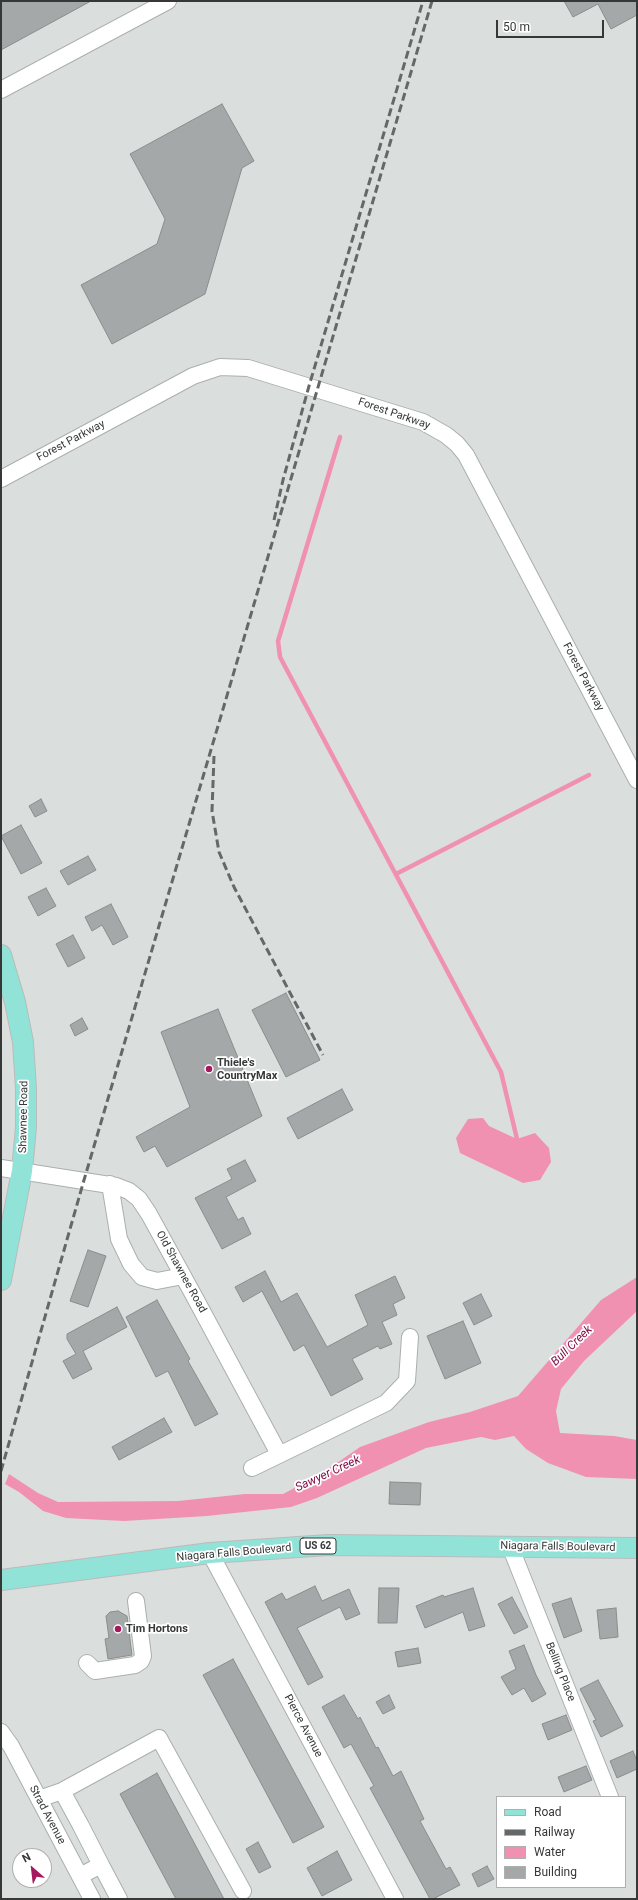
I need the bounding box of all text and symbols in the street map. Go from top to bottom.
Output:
scale bar [498,12,606,38]
text: 50 m [503,20,530,34]
street label: Forest Parkway [356,396,432,432]
street label: Forest Parkway [35,418,107,464]
street label: Forest Parkway [560,641,606,713]
place label: Thiele's CountryMax [217,1056,277,1082]
marker: Thiele's CountryMax [204,1064,214,1074]
street label: Shawnee Road [17,1081,31,1153]
street label: Old Shawnee Road [153,1229,209,1315]
water label: Bull Creek [548,1323,596,1369]
water label: Sawyer Creek [293,1453,363,1495]
road number: US 62 [300,1538,336,1554]
street label: Niagara Falls Boulevard [500,1539,616,1555]
street label: Niagara Falls Boulevard [176,1541,292,1565]
place label: Tim Hortons [126,1622,188,1636]
marker: Tim Hortons [113,1624,123,1634]
street label: Belling Place [542,1640,578,1704]
street label: Pierce Avenue [281,1692,325,1760]
street label: Strad Avenue [26,1783,68,1847]
legend [496,1796,626,1888]
text: Road [534,1805,562,1819]
text: Railway [534,1825,575,1839]
text: Water [534,1845,565,1859]
north arrow [12,1848,52,1888]
text: N [20,1850,33,1865]
text: Building [534,1865,577,1879]

